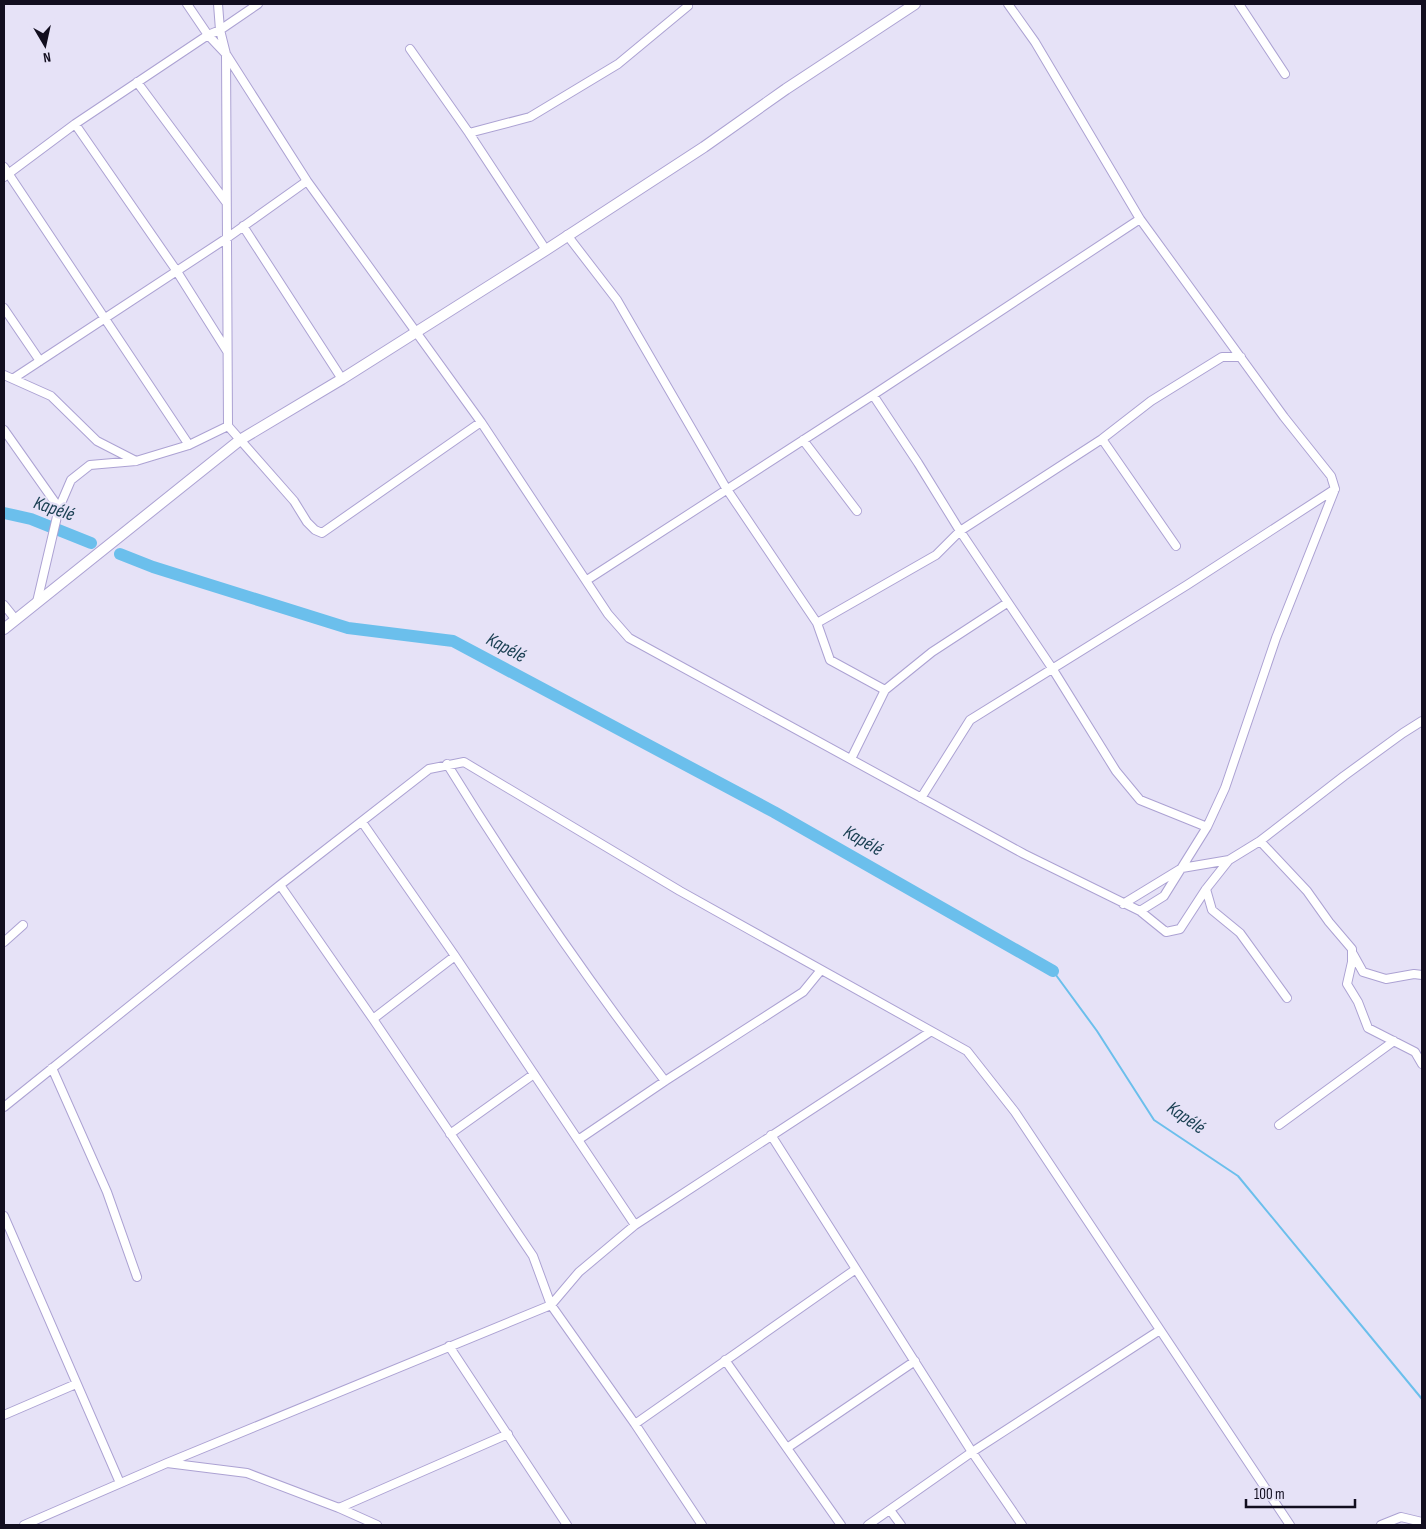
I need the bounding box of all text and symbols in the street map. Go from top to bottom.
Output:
north arrow [20,20,70,70]
text: N [42,48,52,66]
water label: Kapélé [31,491,78,527]
water label: Kapélé [482,628,530,668]
water label: Kapélé [839,821,887,862]
water label: Kapélé [1162,1097,1210,1140]
scale bar [1246,1476,1355,1508]
text: 100 m [1254,1485,1285,1504]

